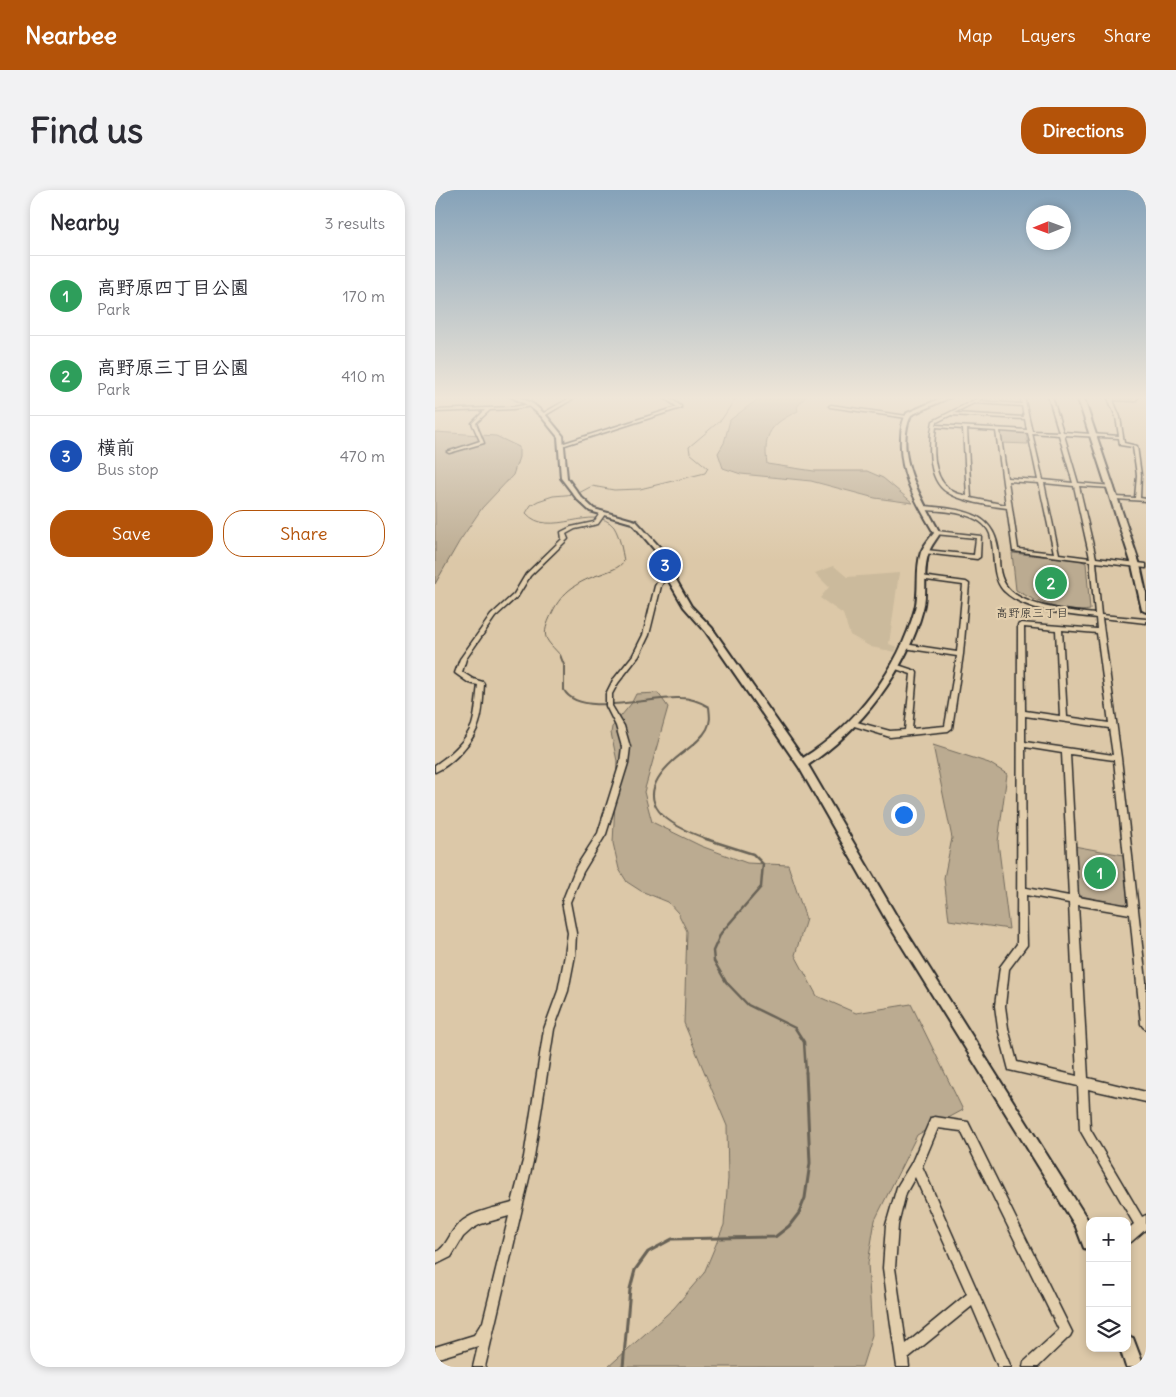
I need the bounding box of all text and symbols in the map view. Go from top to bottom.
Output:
text: Nearbee [25,20,117,50]
text: Map [957,24,992,47]
text: Layers [1020,24,1076,47]
text: Share [1104,24,1151,47]
button: Directions [1021,107,1146,154]
text: Find us [30,108,143,152]
north arrow [1026,205,1071,250]
text: Nearby [50,209,120,236]
text: 3 results [325,213,385,233]
text: 高野原四丁目公園 [97,275,249,299]
text: 1 [63,286,69,306]
text: 170 m [342,286,385,306]
text: Park [97,299,130,319]
text: 高野原三丁目公園 [97,355,249,379]
text: 2 [62,366,70,386]
text: 410 m [341,366,385,386]
text: Park [97,379,130,399]
text: 横前 [97,435,135,459]
text: 3 [61,446,71,466]
text: 470 m [340,446,385,466]
text: Bus stop [97,459,159,479]
button: Save [50,510,213,557]
button: Share [223,510,385,557]
pin: 3 [649,546,681,584]
pin: 2 [1035,564,1067,602]
district label: 高野原三丁目 [996,605,1068,620]
your location [891,802,917,828]
pin: 1 [1084,854,1116,892]
map controls [1086,1217,1131,1352]
button: + [1086,1217,1131,1262]
button: − [1086,1262,1131,1307]
button: layers [1086,1307,1131,1352]

